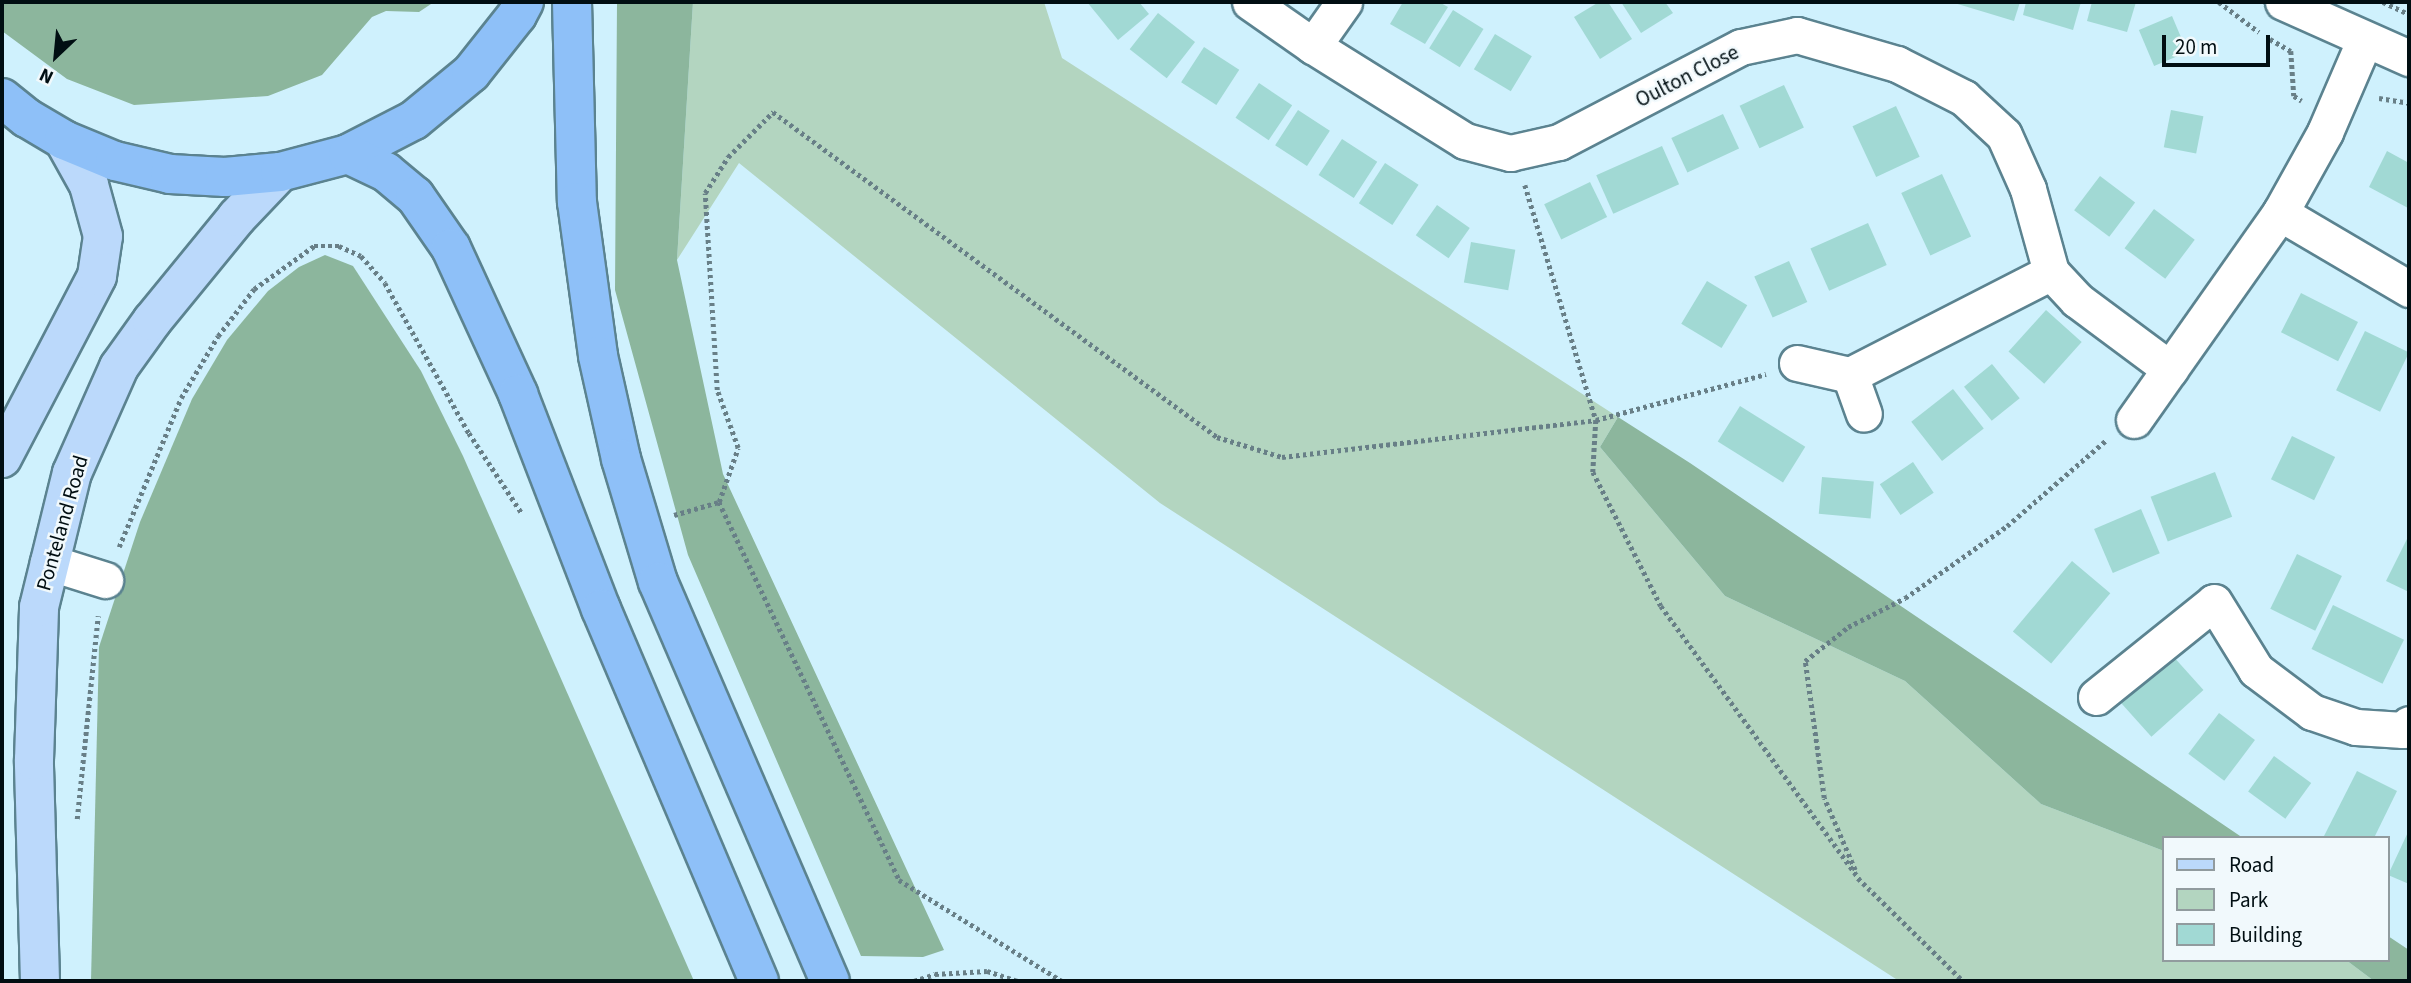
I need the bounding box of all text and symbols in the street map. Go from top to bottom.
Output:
north arrow [21,21,91,91]
scale bar [2166,21,2274,65]
text: 20 m [2175,32,2217,62]
street label: Oulton Close [1631,39,1743,113]
text: N [35,60,58,90]
street label: Ponteland Road [31,452,93,594]
legend [2162,836,2390,962]
text: Road [2229,850,2274,880]
text: Park [2229,885,2268,915]
text: Building [2229,920,2302,950]

